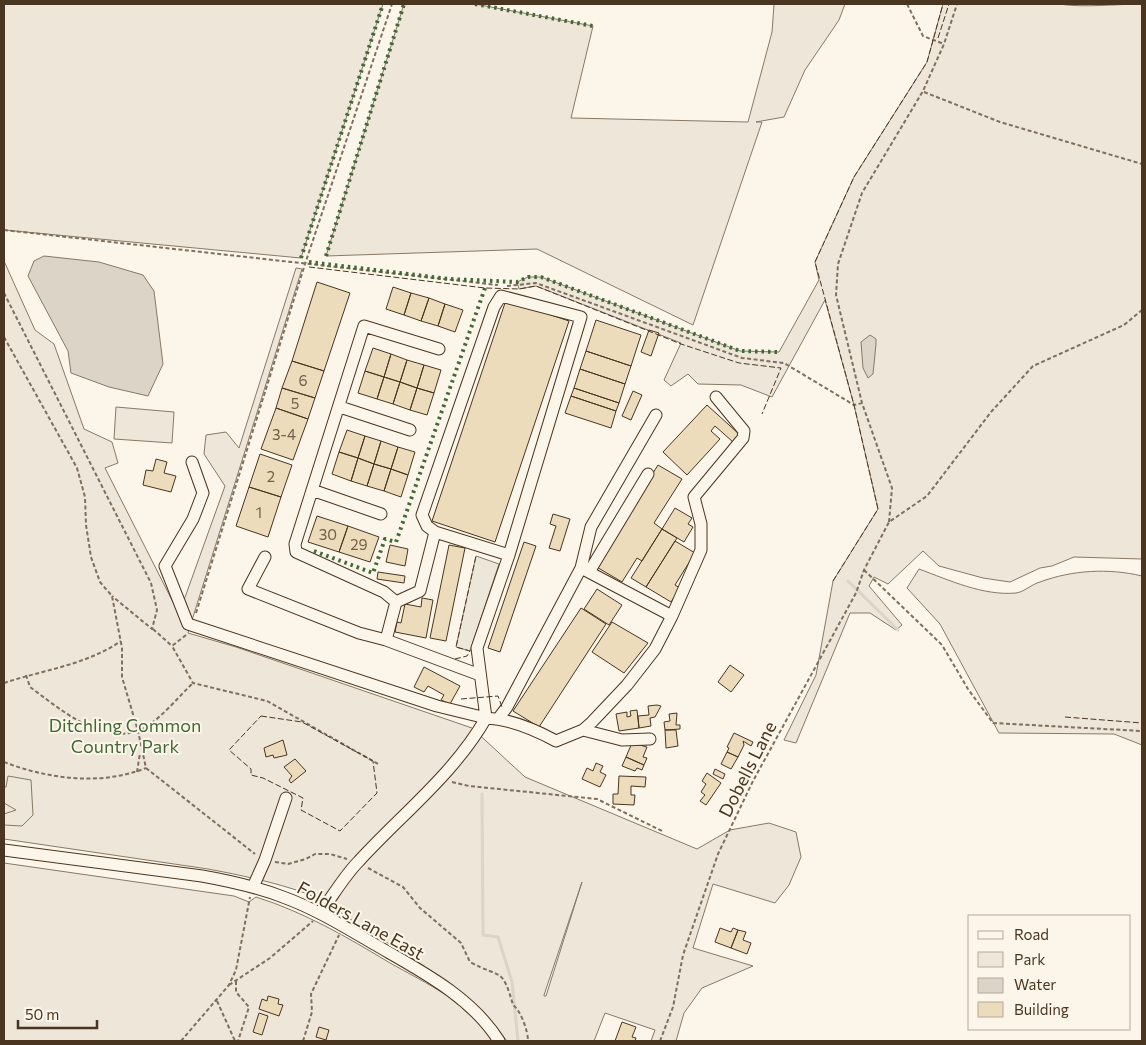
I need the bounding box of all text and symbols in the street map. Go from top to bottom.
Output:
house number: 6 [298,371,308,389]
house number: 5 [291,394,299,412]
house number: 3-4 [272,425,296,443]
house number: 2 [267,467,275,485]
house number: 1 [256,503,262,521]
house number: 30 [319,525,337,543]
house number: 29 [350,535,368,553]
park label: Ditchling Common Country Park [49,714,201,757]
street label: Dobells Lane [713,717,781,821]
street label: Folders Lane East [293,876,429,964]
legend [968,915,1131,1030]
text: Road [1014,925,1049,943]
text: Park [1014,950,1045,968]
text: Water [1014,975,1056,993]
scale bar [18,998,96,1030]
text: Building [1014,1000,1069,1018]
text: 50 m [25,1005,59,1023]

